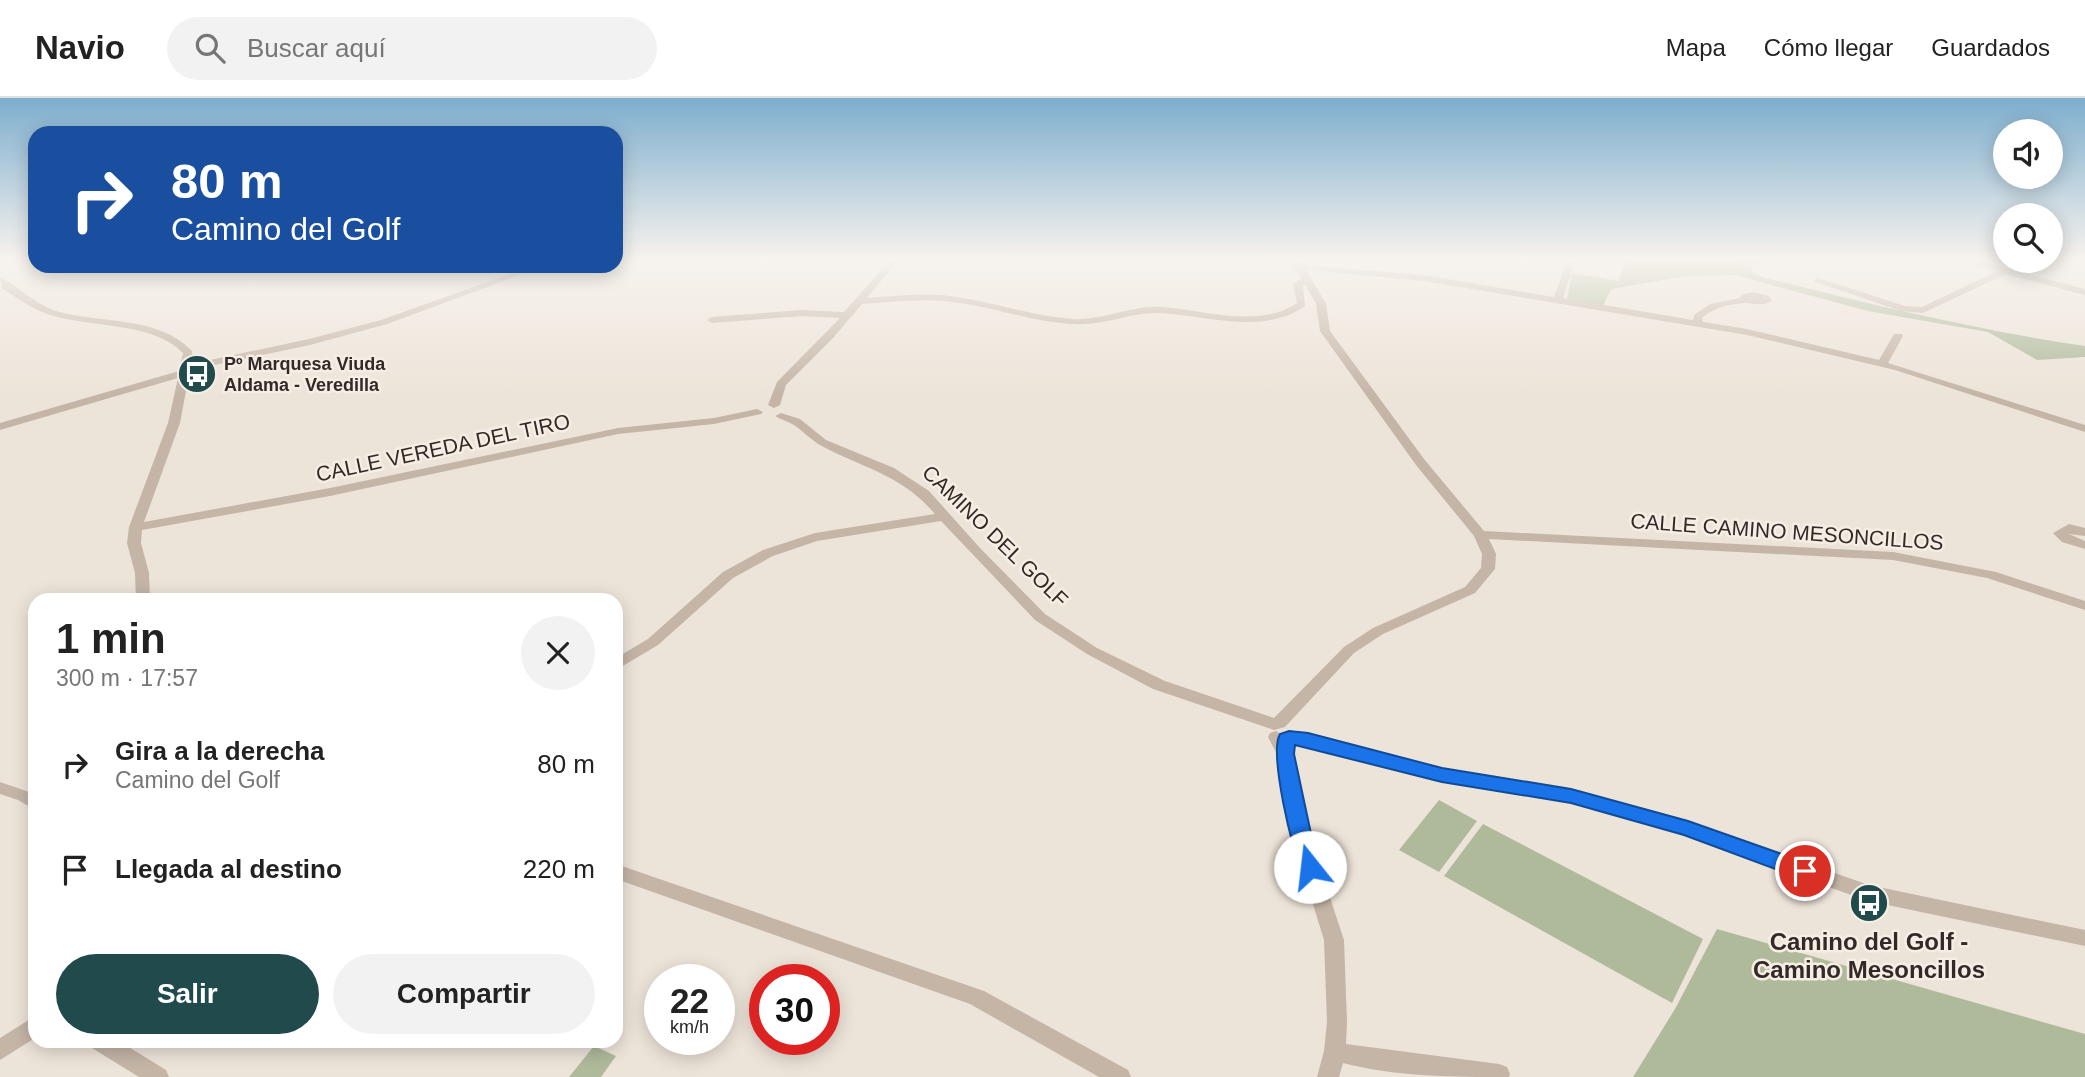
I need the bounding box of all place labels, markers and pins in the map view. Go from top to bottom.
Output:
bus stop icon: Pº Marquesa Viuda Aldama - Veredilla [176,353,218,395]
place label: Pº Marquesa Viuda Aldama - Veredilla [224,354,386,395]
pin [1775,841,1835,901]
bus stop icon: Camino del Golf - Camino Mesoncillos [1848,882,1890,924]
place label: Camino del Golf - Camino Mesoncillos [1753,928,1985,983]

